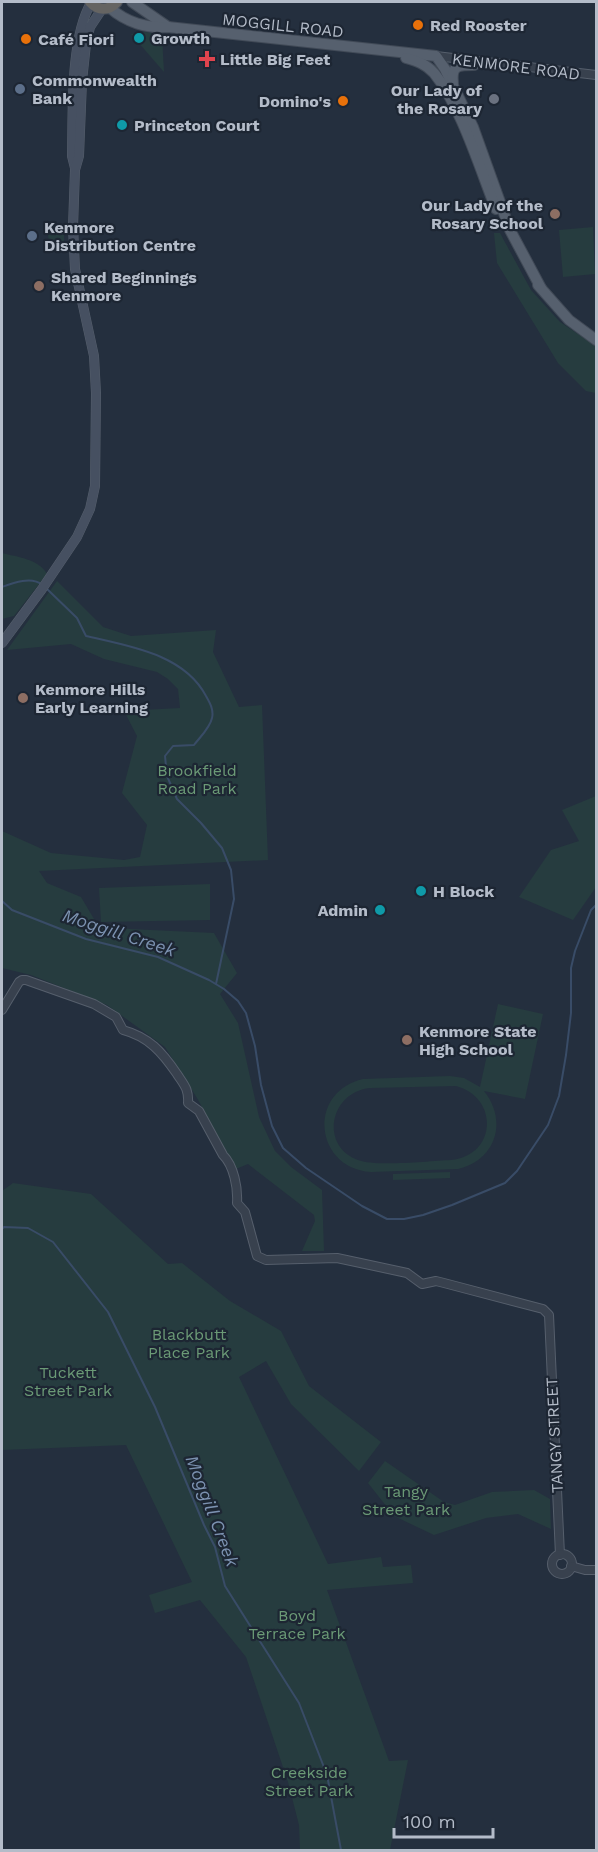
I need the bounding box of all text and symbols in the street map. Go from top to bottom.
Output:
street label: MOGGILL ROAD [221,10,345,41]
place label: Red Rooster [430,16,527,35]
marker: Red Rooster [411,18,425,32]
place label: Growth [151,29,210,48]
place label: Café Fiori [38,30,114,49]
marker: Growth [132,31,146,45]
marker: Café Fiori [19,32,33,46]
street label: KENMORE ROAD [451,49,581,84]
marker: Little Big Feet [198,50,216,68]
place label: Little Big Feet [220,50,330,69]
place label: Commonwealth Bank [32,71,157,108]
place label: Our Lady of the Rosary [391,81,483,118]
marker: Commonwealth Bank [13,82,27,96]
place label: Domino's [259,92,331,111]
marker: Our Lady of the Rosary [487,92,501,106]
marker: Domino's [336,94,350,108]
place label: Princeton Court [134,116,260,135]
marker: Princeton Court [115,118,129,132]
place label: Our Lady of the Rosary School [421,196,544,233]
marker: Our Lady of the Rosary School [548,207,562,221]
place label: Kenmore Distribution Centre [44,218,196,255]
marker: Kenmore Distribution Centre [25,229,39,243]
place label: Shared Beginnings Kenmore [51,268,197,305]
marker: Shared Beginnings Kenmore [32,279,46,293]
place label: Kenmore Hills Early Learning [35,680,148,717]
marker: Kenmore Hills Early Learning [16,691,30,705]
park label: Brookfield Road Park [157,761,237,798]
place label: H Block [433,882,494,901]
marker: H Block [414,884,428,898]
place label: Admin [318,901,368,920]
marker: Admin [373,903,387,917]
water label: Moggill Creek [60,904,180,961]
place label: Kenmore State High School [419,1022,537,1059]
marker: Kenmore State High School [400,1033,414,1047]
park label: Blackbutt Place Park [148,1325,230,1362]
park label: Tuckett Street Park [24,1363,112,1400]
street label: TANGY STREET [542,1376,567,1493]
water label: Moggill Creek [182,1452,244,1571]
park label: Tangy Street Park [362,1482,450,1519]
park label: Boyd Terrace Park [248,1606,346,1643]
park label: Creekside Street Park [265,1763,353,1800]
scale bar [394,1801,493,1839]
text: 100 m [403,1811,456,1832]

